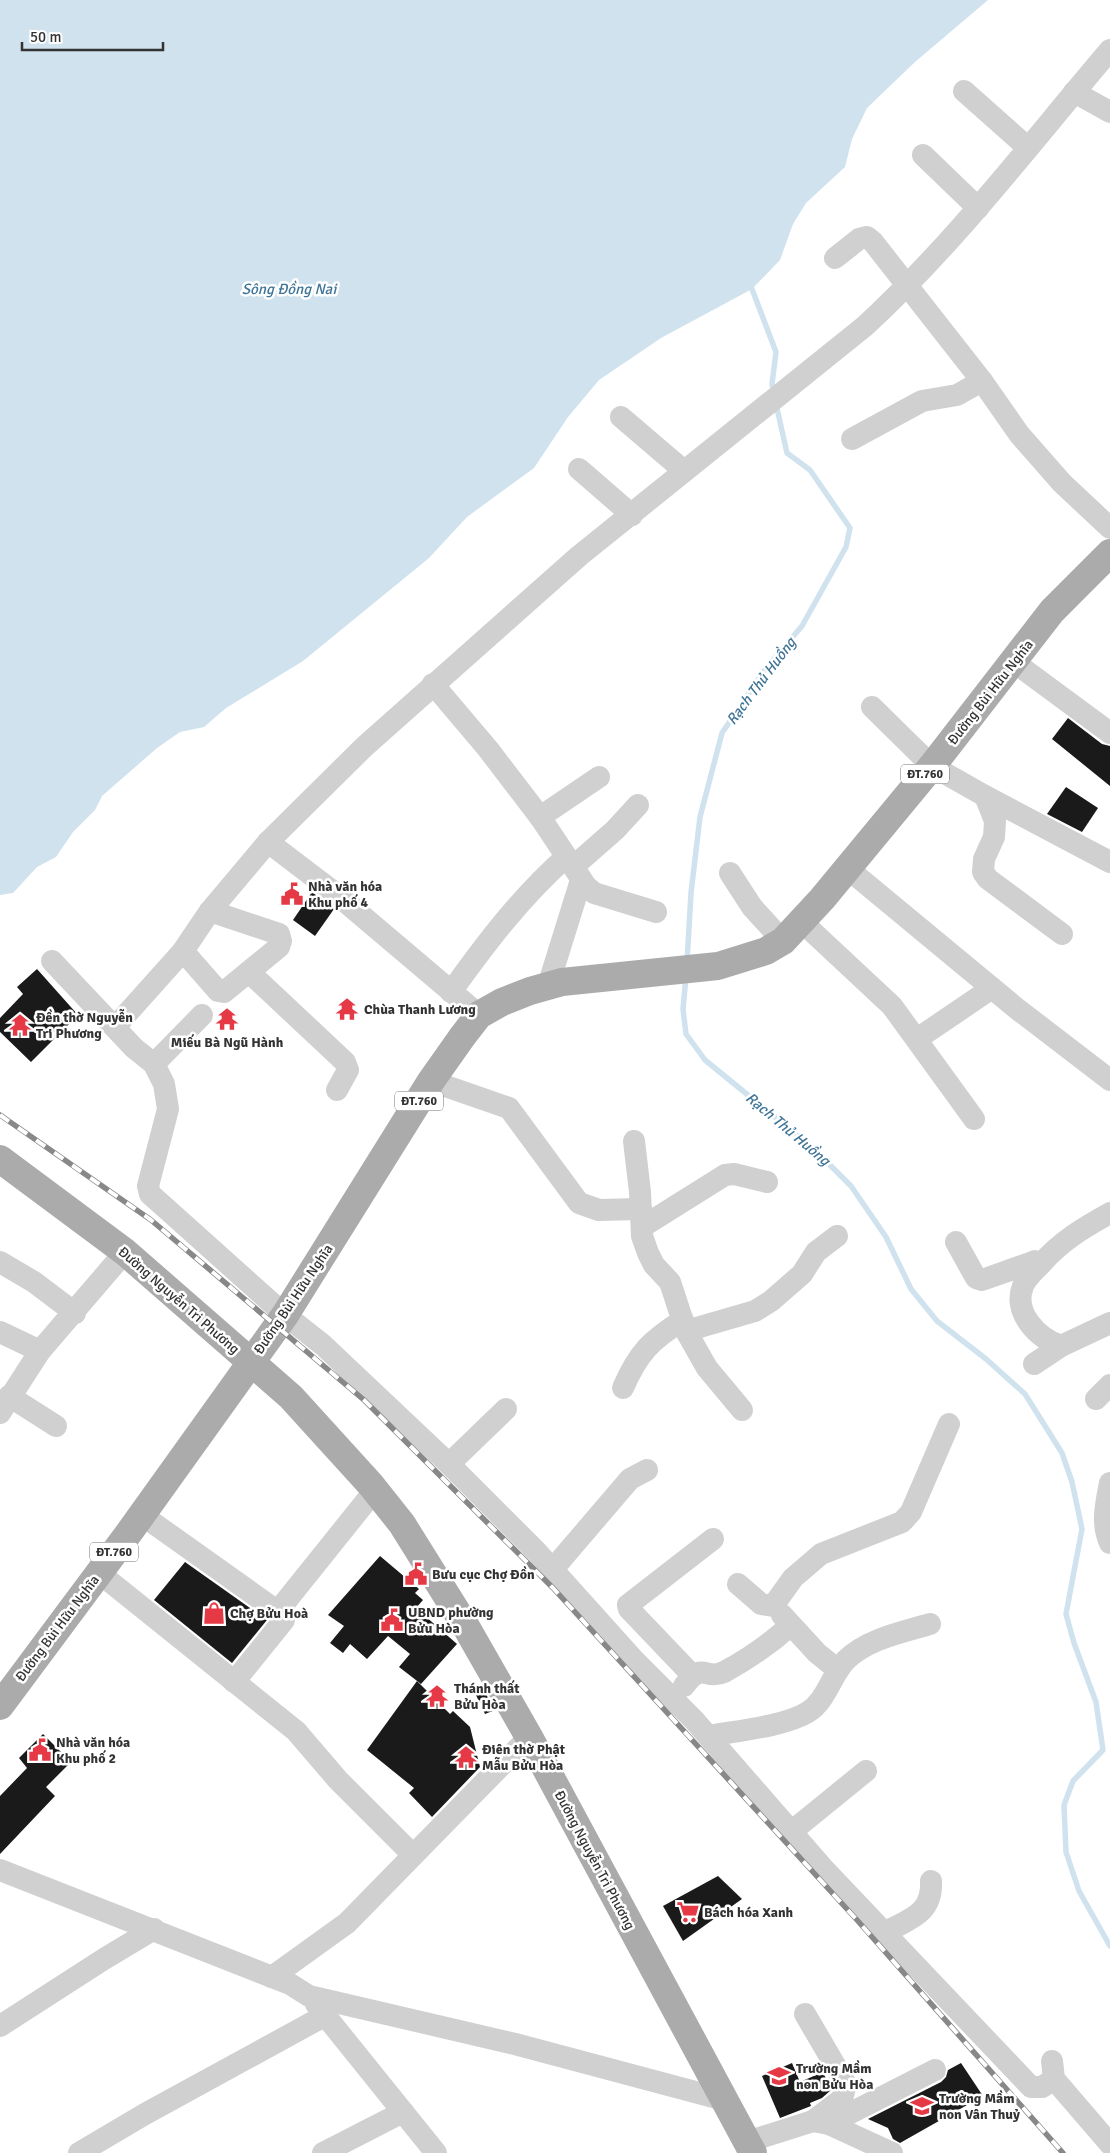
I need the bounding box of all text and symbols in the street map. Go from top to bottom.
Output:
scale bar [22,20,164,52]
text: 50 m [30,28,61,46]
water label: Sông Đồng Nai [242,280,338,298]
water label: Rạch Thủ Huồng [722,633,800,728]
street label: Đường Bùi Hữu Nghĩa [944,636,1037,748]
road number: ĐT.760 [901,764,949,784]
place label: Nhà văn hóa Khu phố 4 [308,878,382,911]
public building icon: Nhà văn hóa Khu phố 4 [279,881,305,907]
temple icon: Chùa Thanh Lương [334,996,360,1022]
place label: Chùa Thanh Lương [364,1001,476,1018]
temple icon: Miếu Bà Ngũ Hành [214,1006,240,1032]
place label: Đền thờ Nguyễn Tri Phương [36,1008,133,1042]
temple icon: Đền thờ Nguyễn Tri Phương [7,1012,33,1038]
place label: Miếu Bà Ngũ Hành [171,1034,284,1051]
water label: Rạch Thủ Huồng [742,1089,835,1170]
road number: ĐT.760 [395,1092,443,1110]
street label: Đường Bùi Hữu Nghĩa [250,1241,336,1357]
street label: Đường Nguyễn Tri Phương [115,1243,243,1358]
road number: ĐT.760 [90,1542,138,1561]
public building icon: Bưu cục Chợ Đồn [403,1561,429,1587]
place label: Bưu cục Chợ Đồn [432,1566,535,1583]
street label: Đường Bùi Hữu Nghĩa [12,1572,103,1685]
shop icon: Chợ Bửu Hoà [201,1600,227,1626]
place label: UBND phường Bửu Hòa [408,1604,494,1637]
place label: Chợ Bửu Hoà [230,1605,308,1622]
public building icon: UBND phường Bửu Hòa [379,1607,405,1633]
place label: Thánh thất Bửu Hòa [454,1680,520,1713]
temple icon: Thánh thất Bửu Hòa [424,1683,450,1709]
place label: Nhà văn hóa Khu phố 2 [56,1734,130,1767]
public building icon: Nhà văn hóa Khu phố 2 [27,1737,53,1763]
place label: Điện thờ Phật Mẫu Bửu Hòa [482,1741,566,1774]
temple icon: Điện thờ Phật Mẫu Bửu Hòa [453,1744,479,1770]
street label: Đường Nguyễn Tri Phương [551,1788,638,1933]
supermarket icon: Bách hóa Xanh [675,1899,701,1925]
place label: Bách hóa Xanh [704,1904,794,1921]
place label: Trường Mầm non Bửu Hòa [796,2060,873,2093]
school or university icon: Trường Mầm non Bửu Hòa [766,2063,792,2089]
place label: Trường Mầm non Vân Thuỷ [939,2090,1020,2123]
school or university icon: Trường Mầm non Vân Thuỷ [909,2093,935,2119]

